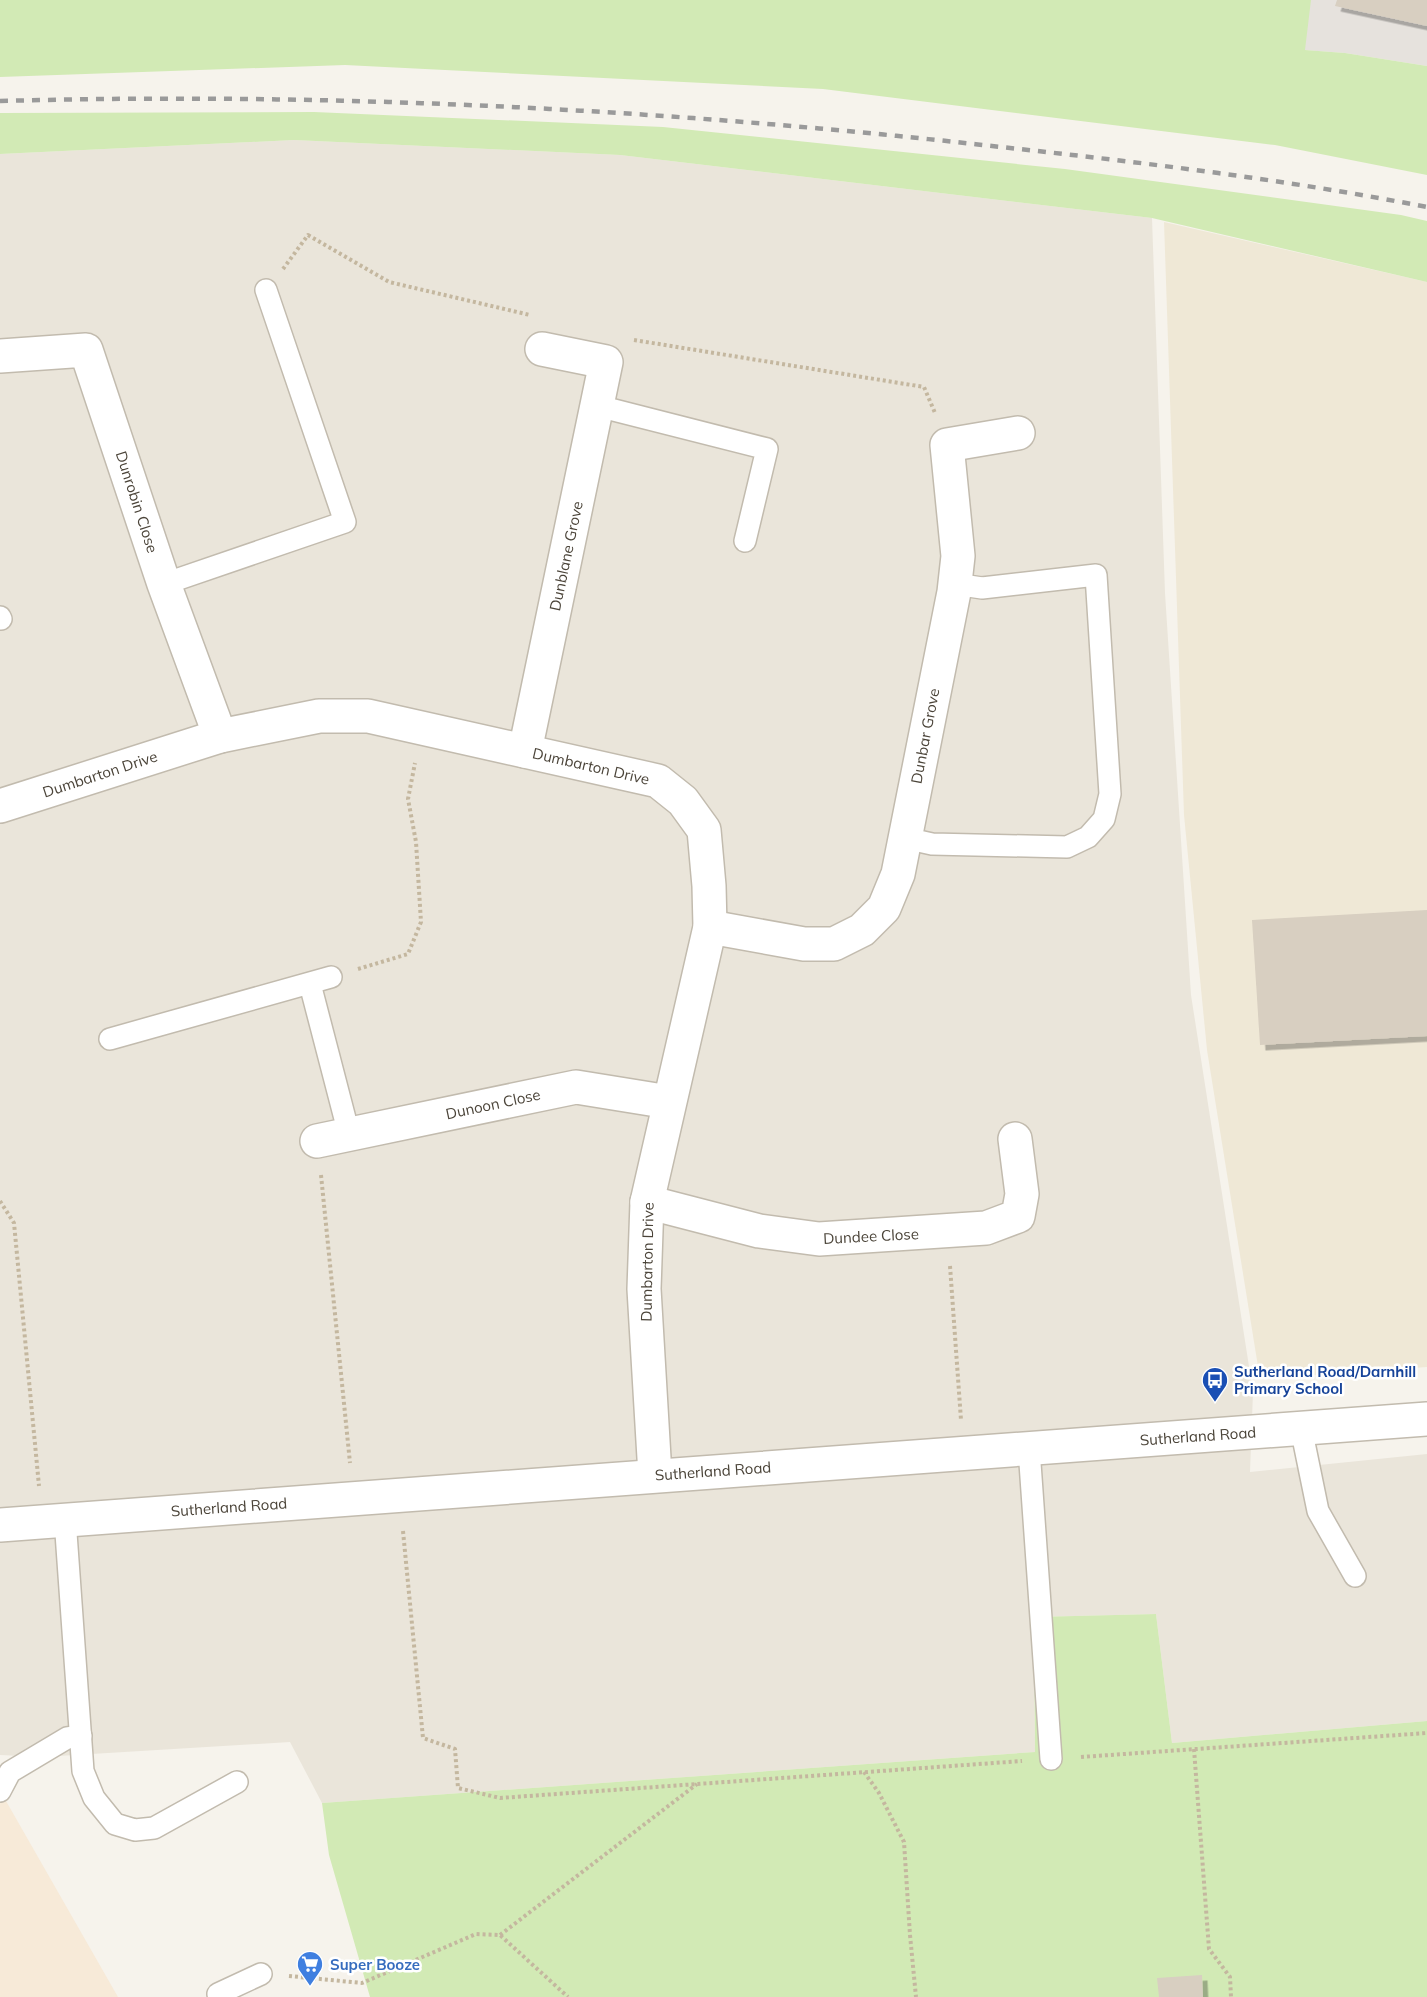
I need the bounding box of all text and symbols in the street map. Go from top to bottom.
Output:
street label: Dunrobin Close [112,449,162,555]
street label: Dunblane Grove [545,499,587,613]
street label: Dunbar Grove [906,687,944,785]
street label: Dumbarton Drive [531,743,651,789]
street label: Dumbarton Drive [40,746,160,802]
street label: Dunoon Close [444,1085,542,1123]
street label: Dumbarton Drive [636,1202,658,1322]
street label: Dundee Close [823,1224,919,1248]
place label: Sutherland Road/Darnhill Primary School [1234,1362,1416,1398]
bus stop icon: Sutherland Road/Darnhill Primary School [1200,1365,1230,1403]
street label: Sutherland Road [1139,1422,1257,1450]
street label: Sutherland Road [654,1457,772,1485]
street label: Sutherland Road [170,1493,288,1521]
supermarket icon: Super Booze [295,1949,325,1987]
place label: Super Booze [330,1955,420,1974]

